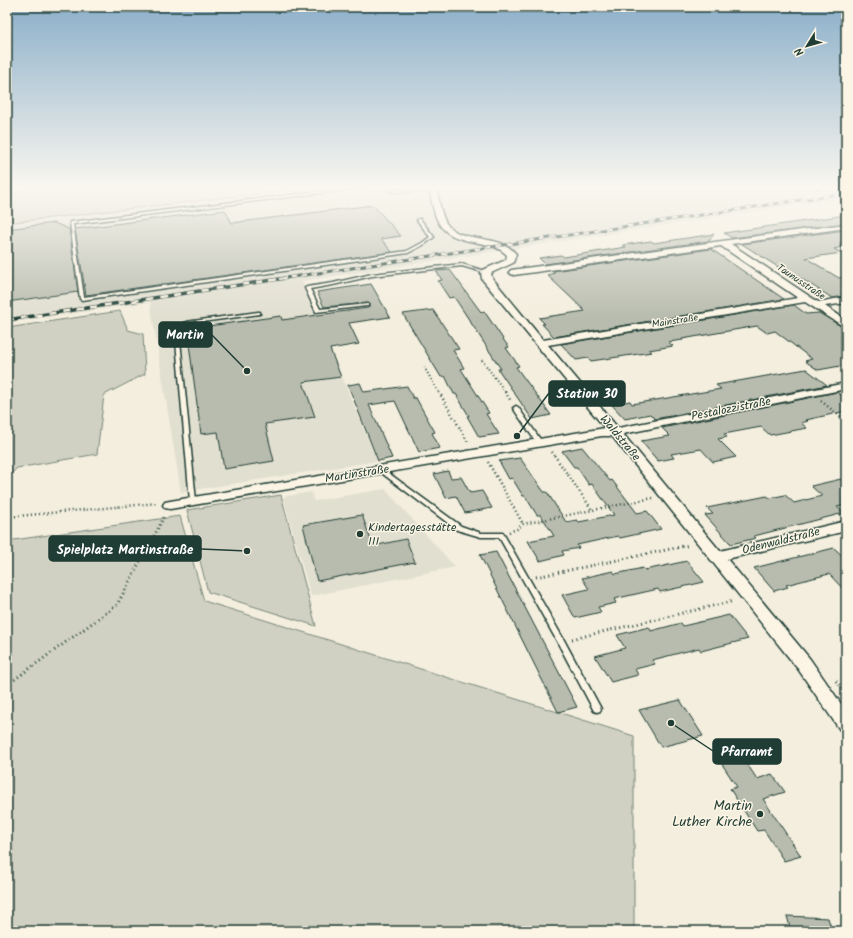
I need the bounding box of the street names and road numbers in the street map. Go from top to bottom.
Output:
street label: Taunusstraße [773,260,829,304]
street label: Mainstraße [651,309,700,333]
street label: Pestalozzistraße [689,392,773,426]
street label: Waldstraße [595,411,646,466]
street label: Martinstraße [324,459,391,488]
street label: Odenwaldstraße [740,522,822,560]

